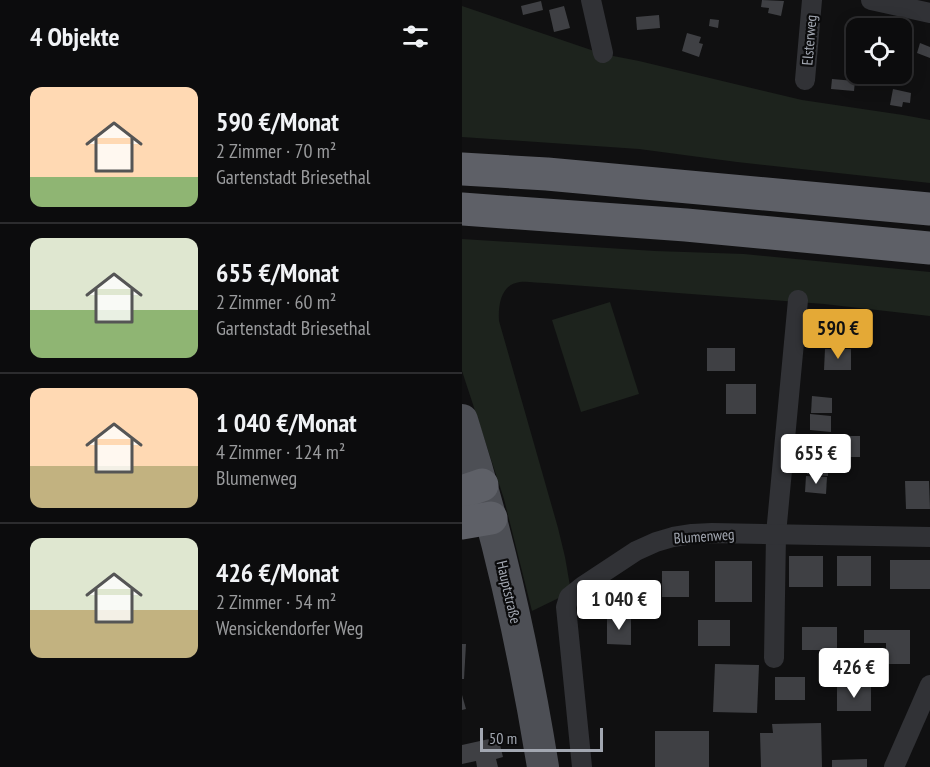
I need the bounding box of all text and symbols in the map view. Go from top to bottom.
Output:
street label: Elsterweg [797,14,821,66]
map controls [846,18,912,84]
button: locate [846,18,912,84]
text: 4 Objekte [30,20,120,53]
icon: filters [399,20,432,53]
text: 590 €/Monat [216,105,339,138]
icon: home [78,111,150,183]
text: 2 Zimmer · 70 m² [216,138,336,164]
text: Gartenstadt Briesethal [216,164,370,190]
text: 655 €/Monat [216,256,339,289]
icon: home [78,262,150,334]
text: 2 Zimmer · 60 m² [216,289,336,315]
pin: 590 € [796,309,880,360]
text: Gartenstadt Briesethal [216,315,370,341]
text: 590 € [817,315,859,341]
text: 1 040 €/Monat [216,406,357,439]
icon: home [78,412,150,484]
pin: 655 € [774,434,858,485]
text: 4 Zimmer · 124 m² [216,439,345,465]
text: 655 € [795,440,837,466]
text: Blumenweg [216,465,297,491]
street label: Blumenweg [673,524,735,548]
text: 426 €/Monat [216,556,339,589]
street label: Hauptstraße [493,559,525,625]
icon: home [78,562,150,634]
pin: 1 040 € [564,580,674,631]
text: 1 040 € [591,586,647,612]
text: 2 Zimmer · 54 m² [216,589,336,615]
text: Wensickendorfer Weg [216,615,363,641]
pin: 426 € [812,648,896,699]
text: 426 € [833,654,875,680]
scale bar [480,725,603,752]
text: 50 m [489,728,517,748]

